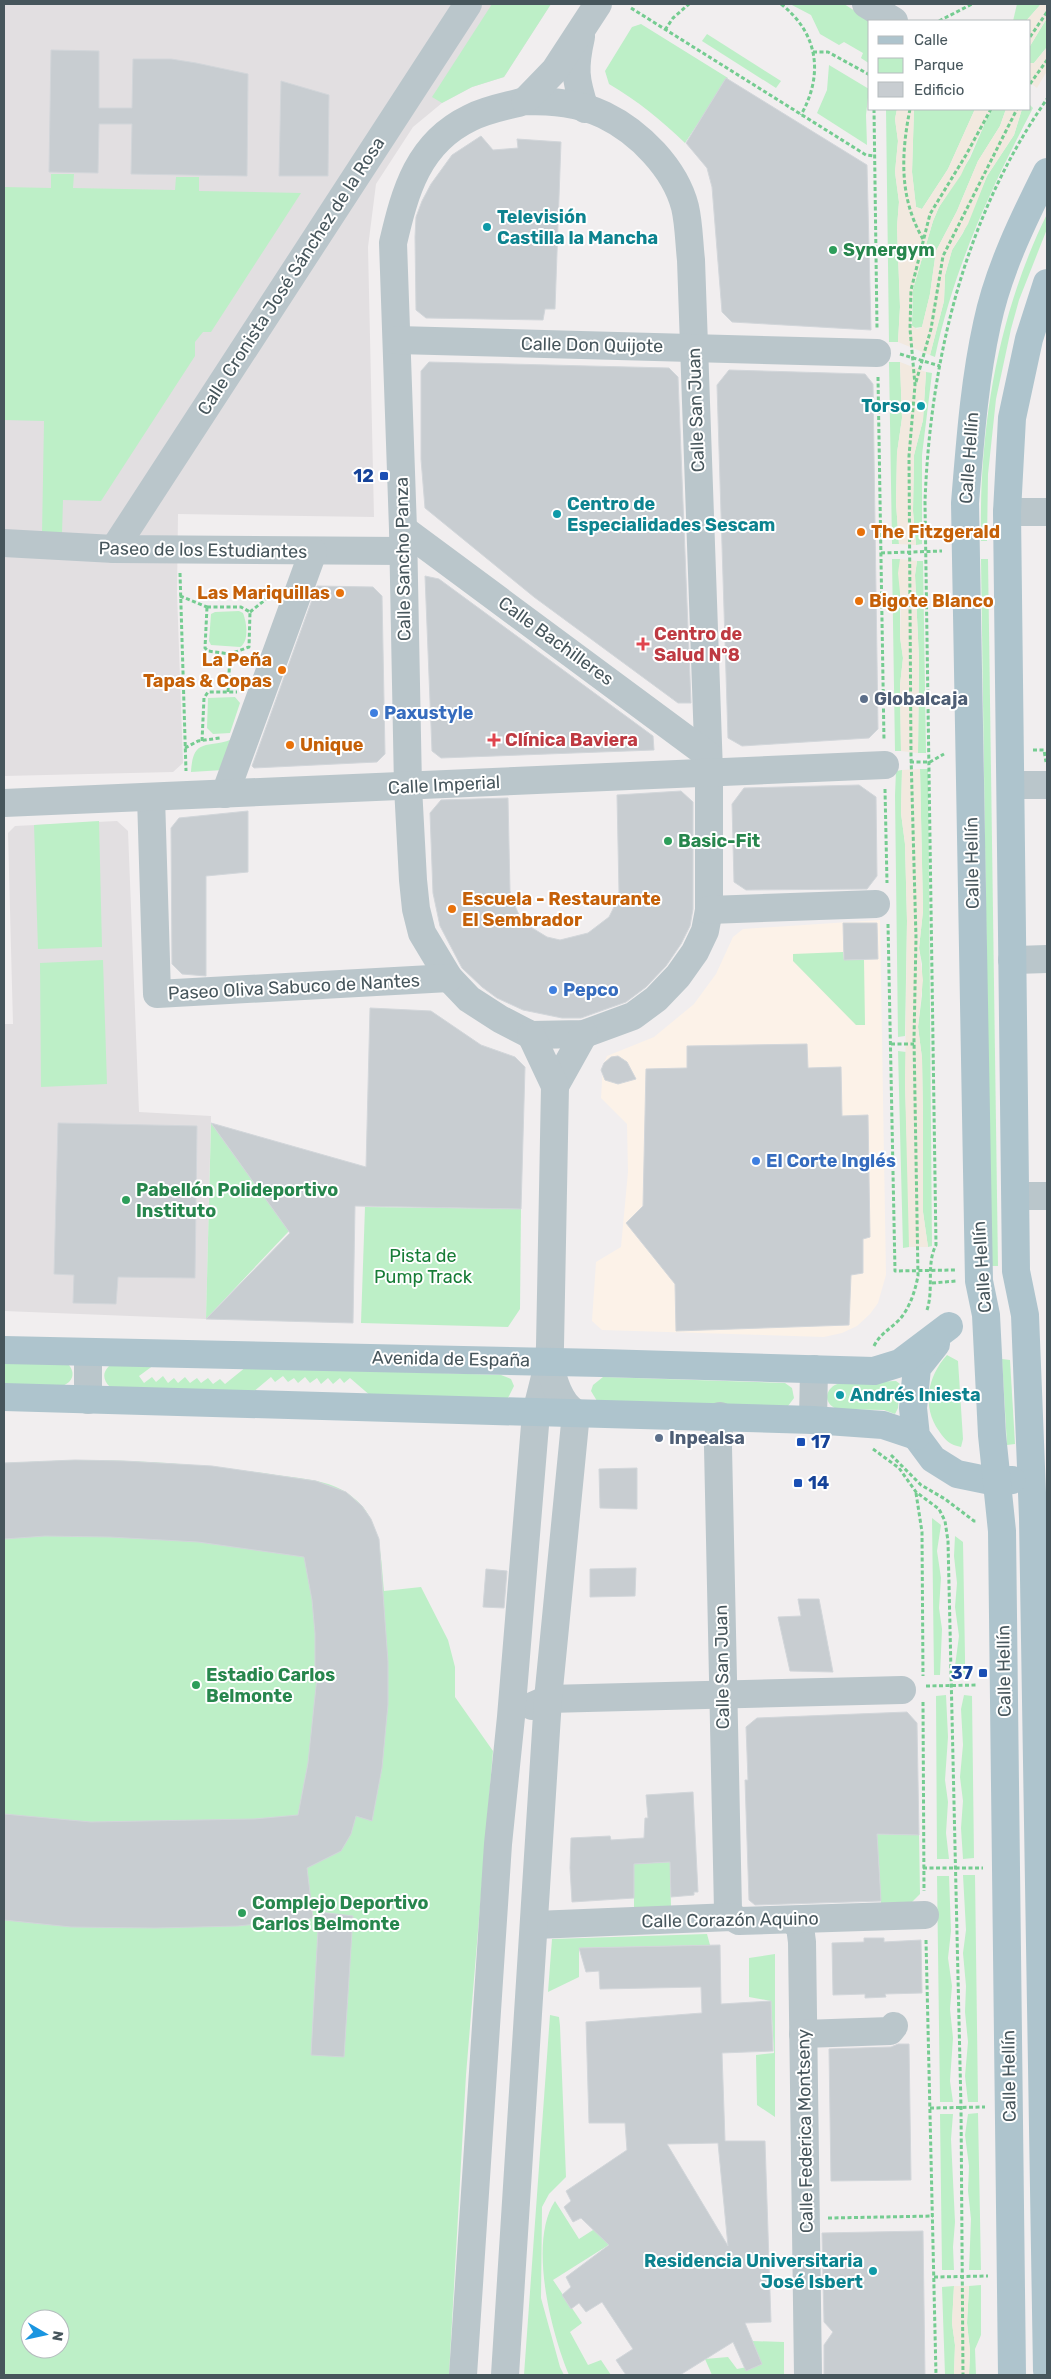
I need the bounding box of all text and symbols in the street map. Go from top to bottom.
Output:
legend [868,20,1031,110]
text: Calle [914,31,948,49]
text: Parque [914,56,964,74]
text: Edificio [914,81,964,99]
street label: Calle Cronista José Sánchez de la Rosa [193,133,389,419]
place label: Televisión Castilla la Mancha [497,206,658,249]
marker: Televisión Castilla la Mancha [481,221,493,233]
place label: Synergym [843,239,935,261]
marker: Synergym [827,244,839,256]
street label: Calle Don Quijote [521,333,663,357]
street label: Calle San Juan [683,347,709,473]
place label: Torso [861,395,911,417]
marker: Torso [915,400,927,412]
street label: Calle Hellín [955,411,983,505]
place label: 12 [353,465,374,487]
marker: 12 [378,470,390,482]
street label: Calle Sancho Panza [391,477,415,641]
place label: Centro de Especialidades Sescam [567,493,775,536]
marker: Centro de Especialidades Sescam [551,508,563,520]
place label: The Fitzgerald [871,521,1000,543]
marker: The Fitzgerald [855,526,867,538]
street label: Paseo de los Estudiantes [98,537,308,563]
place label: Las Mariquillas [197,582,330,604]
marker: Las Mariquillas [334,587,346,599]
place label: Bigote Blanco [869,590,994,612]
street label: Calle Bachilleres [494,592,618,690]
marker: Bigote Blanco [853,595,865,607]
place label: Centro de Salud Nº8 [654,623,742,666]
marker: Centro de Salud Nº8 [636,637,650,651]
place label: La Peña Tapas & Copas [143,649,272,692]
marker: La Peña Tapas & Copas [276,664,288,676]
place label: Globalcaja [874,688,968,710]
marker: Globalcaja [858,693,870,705]
place label: Paxustyle [384,702,474,724]
marker: Paxustyle [368,707,380,719]
place label: Clínica Baviera [505,729,638,751]
marker: Clínica Baviera [487,733,501,747]
place label: Unique [300,734,364,756]
marker: Unique [284,739,296,751]
street label: Calle Imperial [387,771,501,799]
street label: Calle Hellín [960,817,984,909]
place label: Basic-Fit [678,830,760,852]
marker: Basic-Fit [662,835,674,847]
place label: Escuela - Restaurante El Sembrador [462,888,661,931]
marker: Escuela - Restaurante El Sembrador [446,903,458,915]
street label: Paseo Oliva Sabuco de Nantes [167,969,421,1005]
place label: Pepco [563,979,619,1001]
marker: Pepco [547,984,559,996]
place label: El Corte Inglés [766,1150,896,1172]
marker: El Corte Inglés [750,1155,762,1167]
place label: Pabellón Polideportivo Instituto [136,1179,338,1222]
marker: Pabellón Polideportivo Instituto [120,1194,132,1206]
street label: Calle Hellín [968,1220,996,1314]
park label: Pista de Pump Track [374,1245,473,1288]
street label: Avenida de España [372,1347,530,1371]
place label: Andrés Iniesta [850,1384,981,1406]
marker: Andrés Iniesta [834,1389,846,1401]
place label: Inpealsa [669,1427,745,1449]
place label: 17 [811,1431,830,1453]
marker: Inpealsa [653,1432,665,1444]
marker: 17 [795,1436,807,1448]
place label: 14 [808,1472,829,1494]
marker: 14 [792,1477,804,1489]
street label: Calle San Juan [710,1604,734,1730]
street label: Calle Hellín [992,1625,1016,1717]
place label: 37 [951,1662,973,1684]
place label: Estadio Carlos Belmonte [206,1664,335,1707]
marker: 37 [977,1667,989,1679]
marker: Estadio Carlos Belmonte [190,1679,202,1691]
place label: Complejo Deportivo Carlos Belmonte [252,1892,429,1935]
marker: Complejo Deportivo Carlos Belmonte [236,1907,248,1919]
street label: Calle Corazón Aquino [641,1907,819,1933]
street label: Calle Federica Montseny [792,2029,818,2233]
street label: Calle Hellín [997,2030,1021,2122]
place label: Residencia Universitaria José Isbert [644,2250,863,2293]
marker: Residencia Universitaria José Isbert [867,2265,879,2277]
north arrow [20,2309,70,2359]
text: N [48,2330,67,2342]

